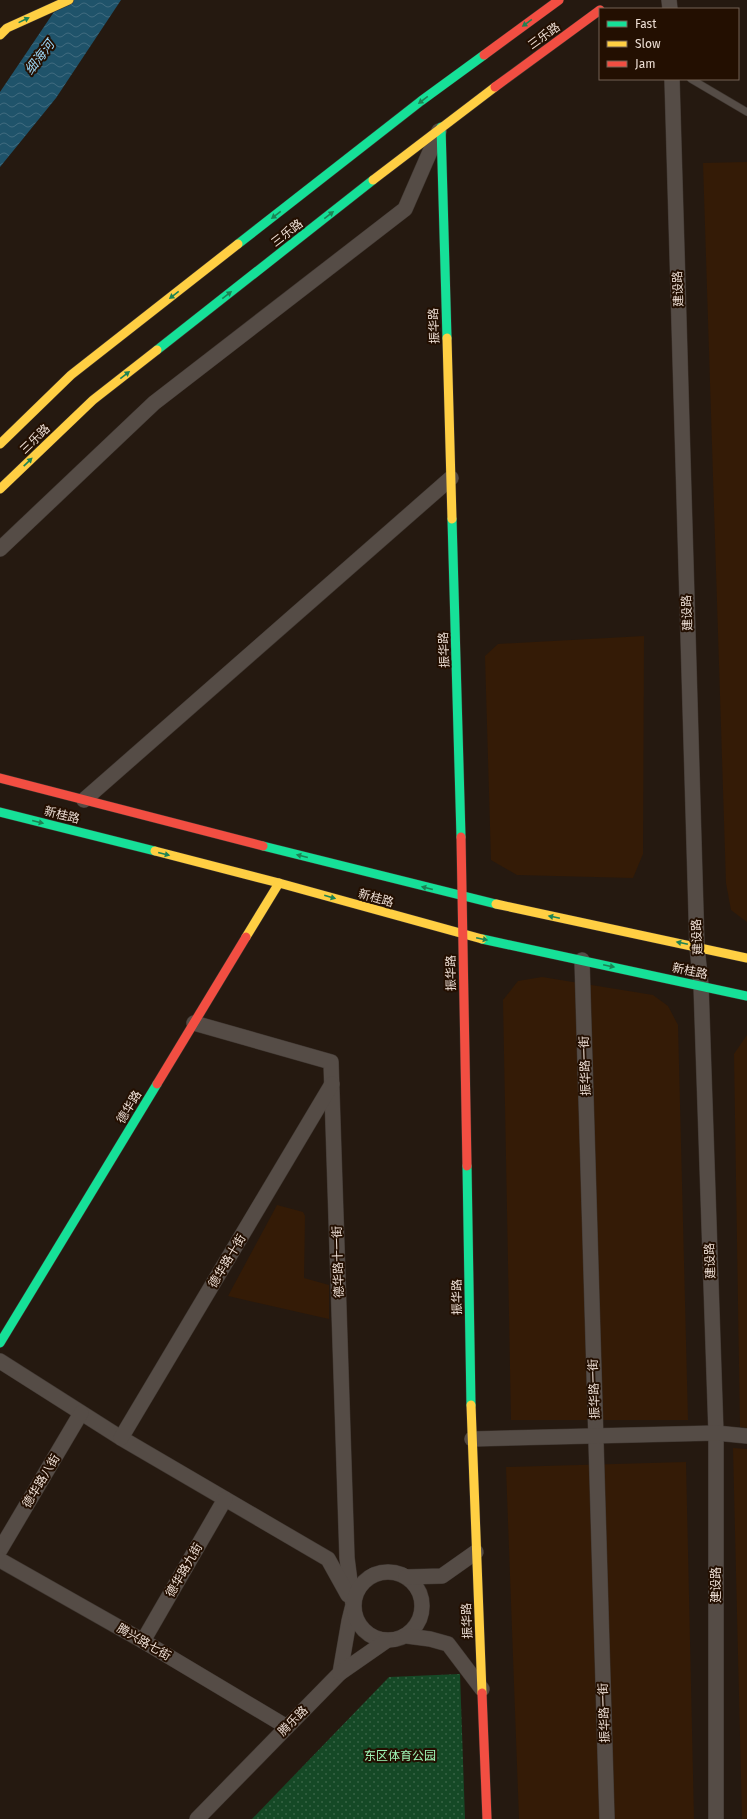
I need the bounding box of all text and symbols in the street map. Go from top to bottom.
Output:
legend [599,8,739,80]
one-way arrow [18,17,30,23]
text: Fast [635,17,657,31]
one-way arrow [522,19,533,27]
street label: 三乐路 [525,20,563,52]
water label: 细海河 [22,35,59,77]
text: Slow [635,37,661,51]
text: Jam [635,57,655,71]
one-way arrow [417,96,428,104]
one-way arrow [271,210,282,219]
one-way arrow [324,211,335,219]
street label: 三乐路 [269,216,305,250]
street label: 建设路 [670,271,686,307]
one-way arrow [168,291,179,299]
one-way arrow [221,291,232,299]
street label: 振华路 [426,308,442,344]
one-way arrow [119,371,130,380]
street label: 三乐路 [17,421,53,457]
one-way arrow [23,457,33,467]
street label: 建设路 [679,595,695,631]
street label: 振华路 [436,632,452,668]
street label: 新桂路 [43,804,81,826]
one-way arrow [32,819,44,825]
one-way arrow [158,851,170,857]
one-way arrow [295,853,307,859]
one-way arrow [421,885,434,891]
street label: 新桂路 [357,886,395,910]
one-way arrow [324,894,336,900]
one-way arrow [548,913,560,919]
street label: 建设路 [689,919,705,955]
one-way arrow [476,936,488,942]
one-way arrow [675,940,688,946]
street label: 振华路 [444,955,458,991]
street label: 新桂路 [671,960,709,982]
one-way arrow [603,963,616,969]
street label: 振华路一街 [577,1036,593,1096]
street label: 德华路 [114,1088,144,1126]
street label: 德华路十一街 [330,1226,346,1298]
street label: 德华路十街 [206,1232,248,1290]
street label: 建设路 [702,1243,718,1279]
street label: 振华路 [450,1279,464,1315]
street label: 振华路一街 [586,1359,602,1419]
street label: 德华路八街 [20,1452,62,1510]
street label: 德华路九街 [163,1541,205,1599]
street label: 建设路 [709,1567,723,1603]
street label: 振华路 [459,1603,475,1639]
street label: 腾兴路七街 [115,1621,173,1663]
street label: 振华路一街 [596,1683,612,1743]
street label: 腾乐路 [275,1703,311,1739]
park label: 东区体育公园 [364,1749,436,1763]

